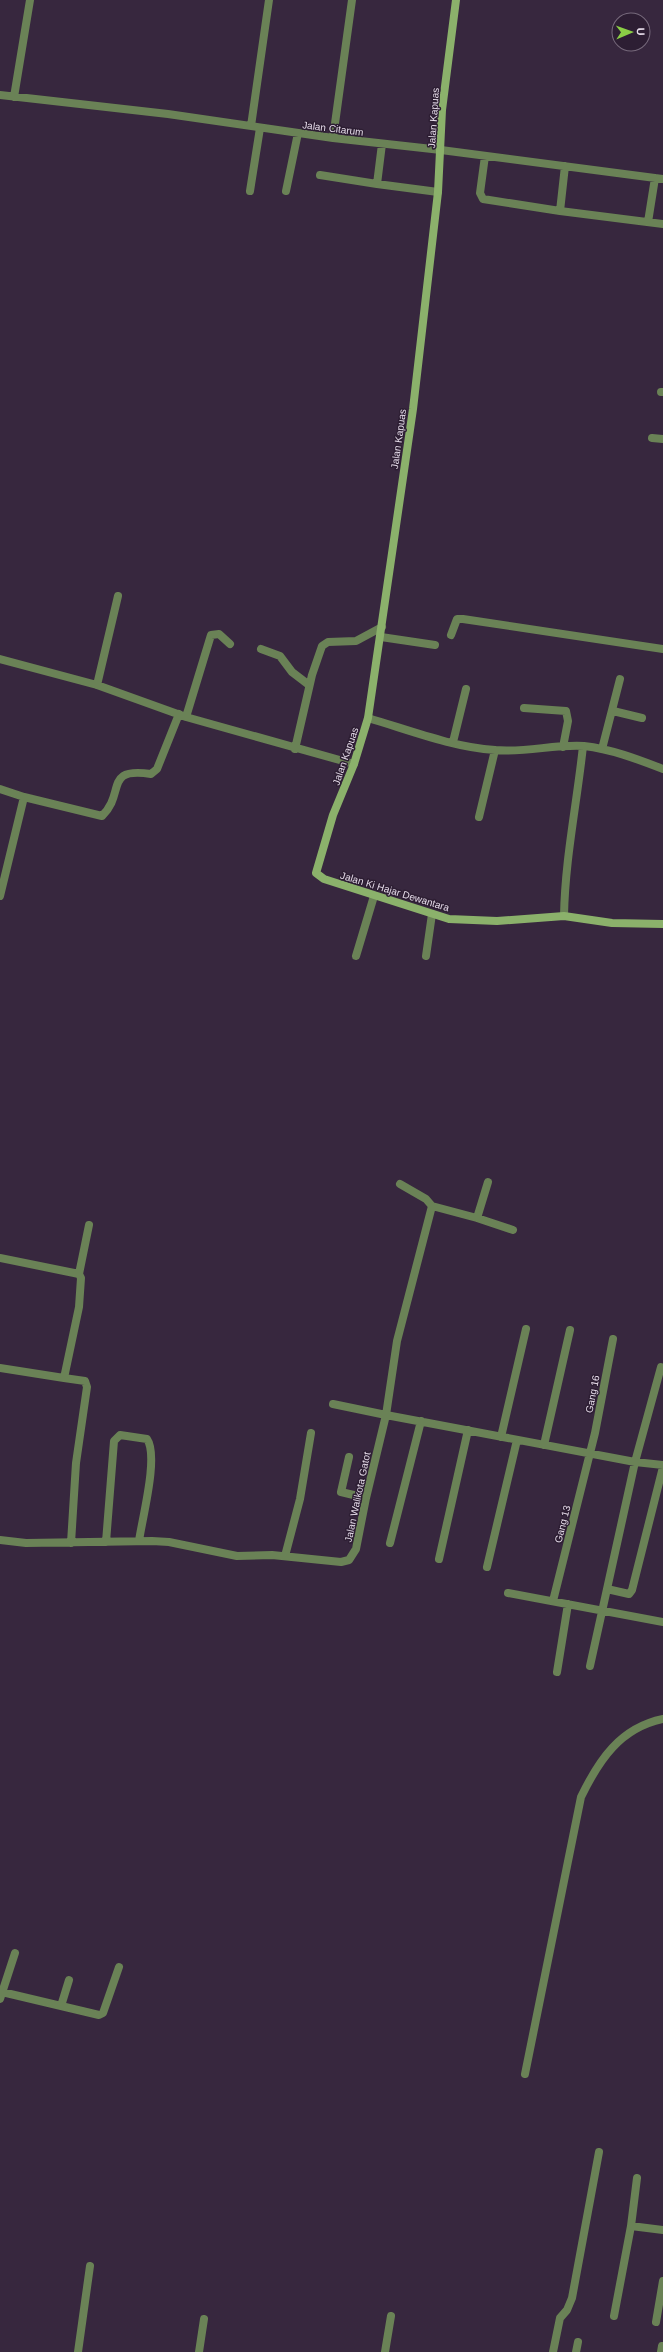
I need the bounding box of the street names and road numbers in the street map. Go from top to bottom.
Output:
street label: Jalan Kapuas [426,87,441,149]
street label: Jalan Citarum [302,119,364,138]
street label: Jalan Kapuas [389,408,408,470]
street label: Jalan Kapuas [330,726,361,787]
street label: Jalan Ki Hajar Dewantara [339,870,451,913]
street label: Gang 16 [583,1374,602,1414]
street label: Jalan Walikota Gatot [343,1451,372,1543]
street label: Gang 13 [553,1504,573,1544]

